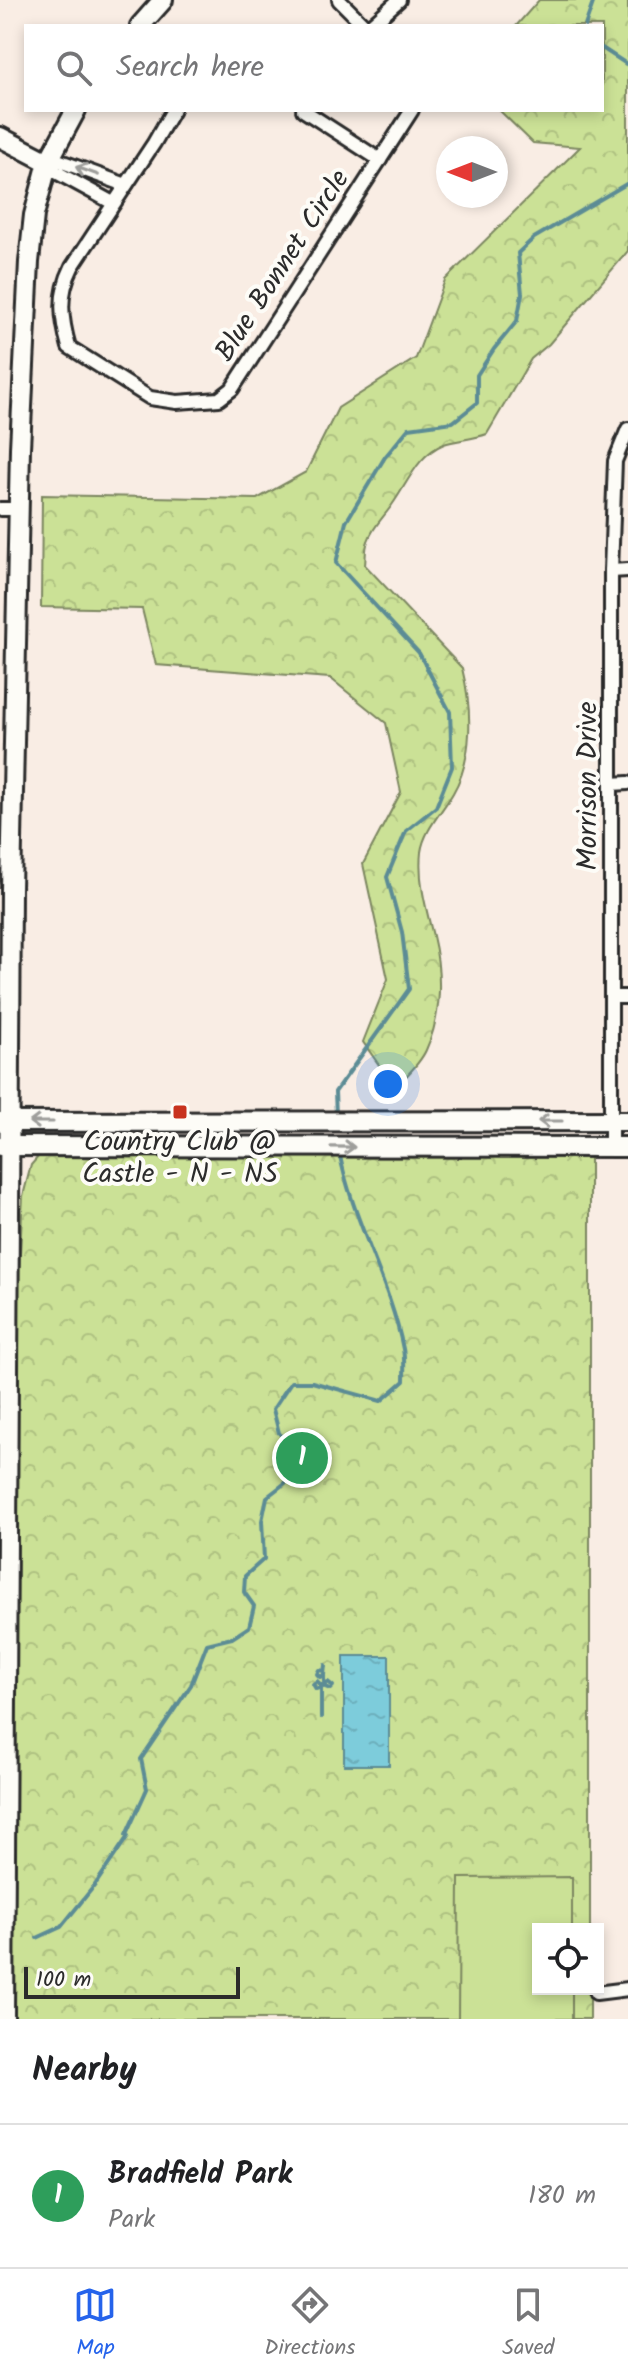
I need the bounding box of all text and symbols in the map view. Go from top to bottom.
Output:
search box [24,24,604,112]
text: Search here [116,44,264,92]
icon: search [52,46,96,90]
north arrow [436,136,508,208]
street label: Blue Bonnet Circle [204,160,362,371]
one-way arrow [75,163,100,177]
street label: Morrison Drive [566,701,611,871]
your location [368,1064,408,1104]
marker: Country Club @ Castle - N - NS [171,1103,189,1121]
one-way arrow [537,1113,564,1129]
one-way arrow [28,1114,55,1130]
place label: Country Club @ Castle - N - NS [82,1120,278,1197]
one-way arrow [329,1139,356,1155]
pin: 1 [276,1428,328,1488]
map controls [532,1923,604,1995]
button: locate [532,1923,604,1995]
scale bar [24,1963,240,1999]
text: 100 m [36,1963,91,1998]
text: Nearby [32,2044,137,2098]
text: Bradfield Park [108,2151,292,2199]
text: 1 [54,2175,62,2217]
text: 180 m [528,2175,596,2217]
text: Park [108,2199,155,2241]
tab: Map [73,2283,117,2366]
tab: Directions [264,2283,356,2366]
tab: Saved [502,2283,555,2366]

